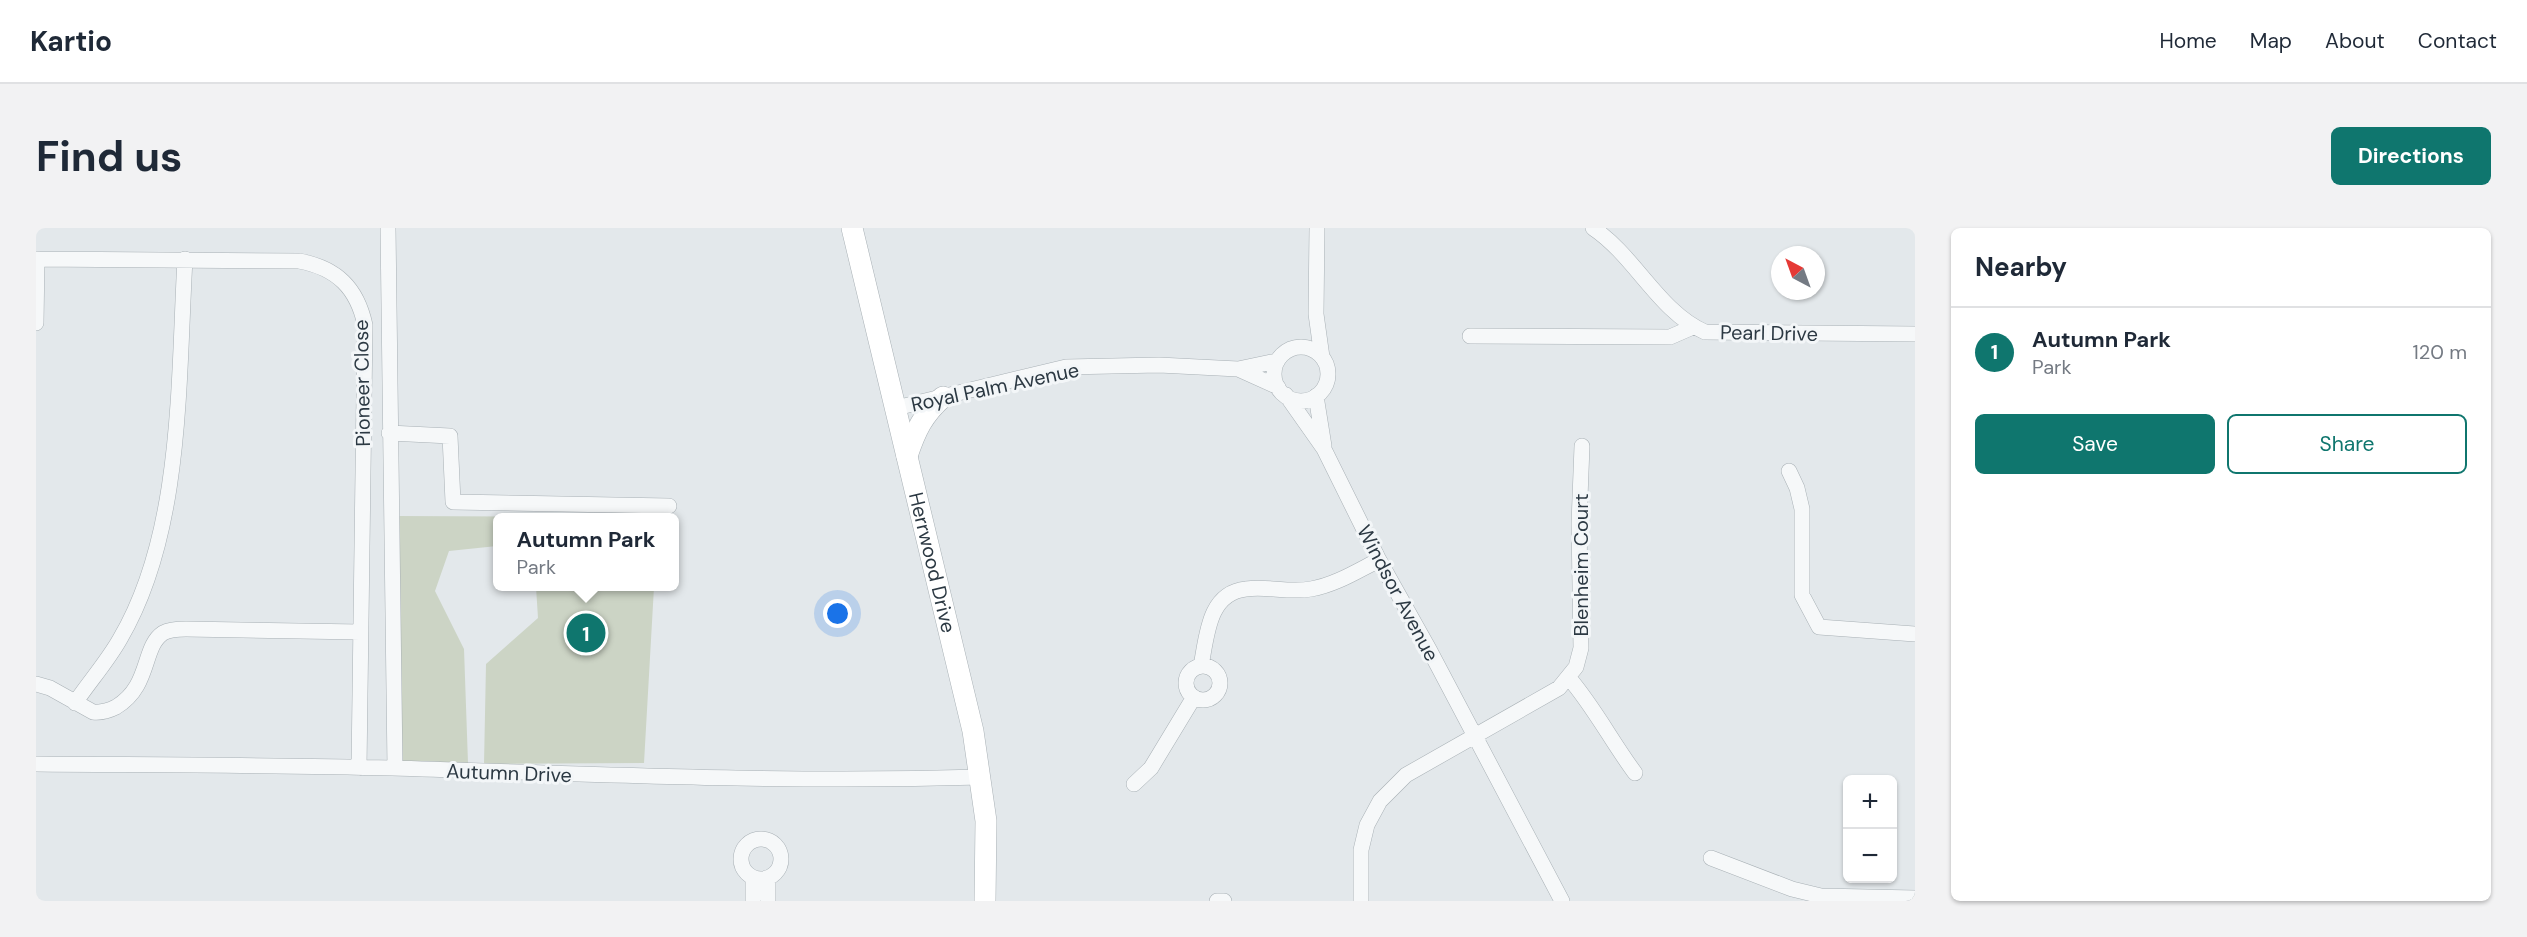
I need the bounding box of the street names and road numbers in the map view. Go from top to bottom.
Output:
street label: Pioneer Close [348,319,376,447]
street label: Pearl Drive [1720,319,1818,347]
street label: Royal Palm Avenue [909,356,1081,418]
street label: Herrwood Drive [903,490,962,635]
street label: Blenheim Court [1568,493,1594,637]
street label: Windsor Avenue [1351,520,1445,666]
street label: Autumn Drive [446,758,572,788]

